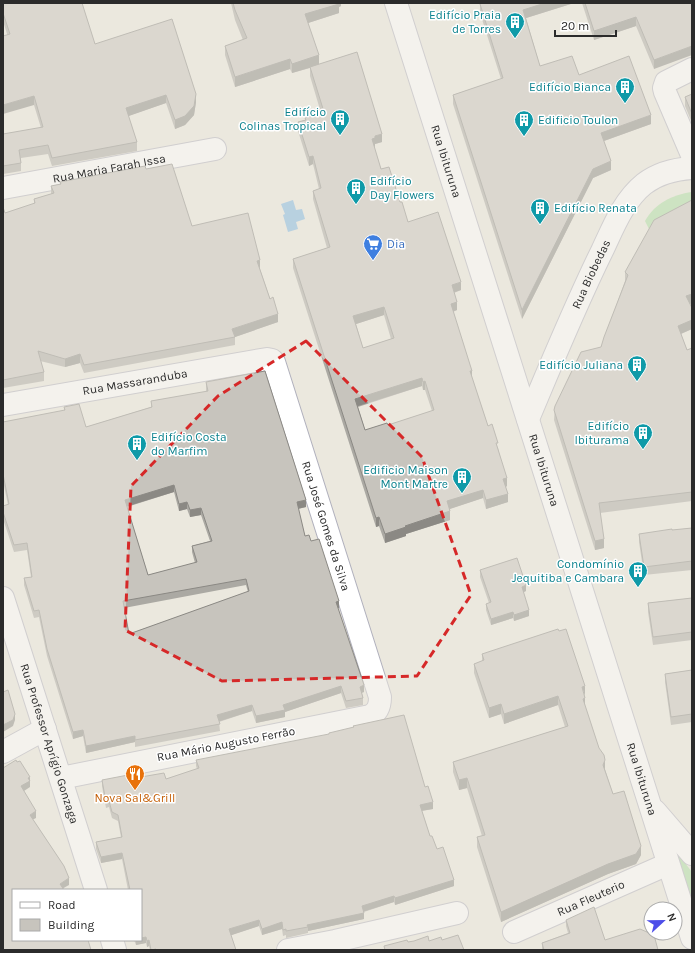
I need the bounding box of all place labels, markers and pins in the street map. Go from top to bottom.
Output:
place label: Edifício Praia de Torres [429,8,501,36]
building icon: Edifício Praia de Torres [504,11,526,39]
building icon: Edifício Bianca [614,76,636,104]
place label: Edifício Bianca [529,80,611,94]
place label: Edifício Colinas Tropical [239,105,326,133]
building icon: Edifício Colinas Tropical [329,108,351,136]
building icon: Edificio Toulon [513,109,535,137]
place label: Edificio Toulon [538,113,618,127]
place label: Edifício Day Flowers [370,174,435,202]
building icon: Edifício Day Flowers [345,177,367,205]
building icon: Edifício Renata [529,197,551,225]
place label: Edifício Renata [554,201,637,215]
supermarket icon: Dia [362,233,384,261]
place label: Dia [387,237,405,251]
building icon: Edifício Juliana [626,354,648,382]
place label: Edifício Juliana [539,358,623,372]
place label: Edifício Ibiturama [574,419,629,447]
building icon: Edifício Ibiturama [632,422,654,450]
place label: Edifício Costa do Marfim [151,430,227,458]
building icon: Edifício Costa do Marfim [126,433,148,461]
place label: Edificio Maison Mont Martre [363,463,448,491]
building icon: Edificio Maison Mont Martre [451,466,473,494]
place label: Condomínio Jequitiba e Cambara [512,557,624,585]
building icon: Condomínio Jequitiba e Cambara [627,560,649,588]
restaurant icon: Nova Sal&Grill [124,763,146,791]
place label: Nova Sal&Grill [95,791,175,805]

